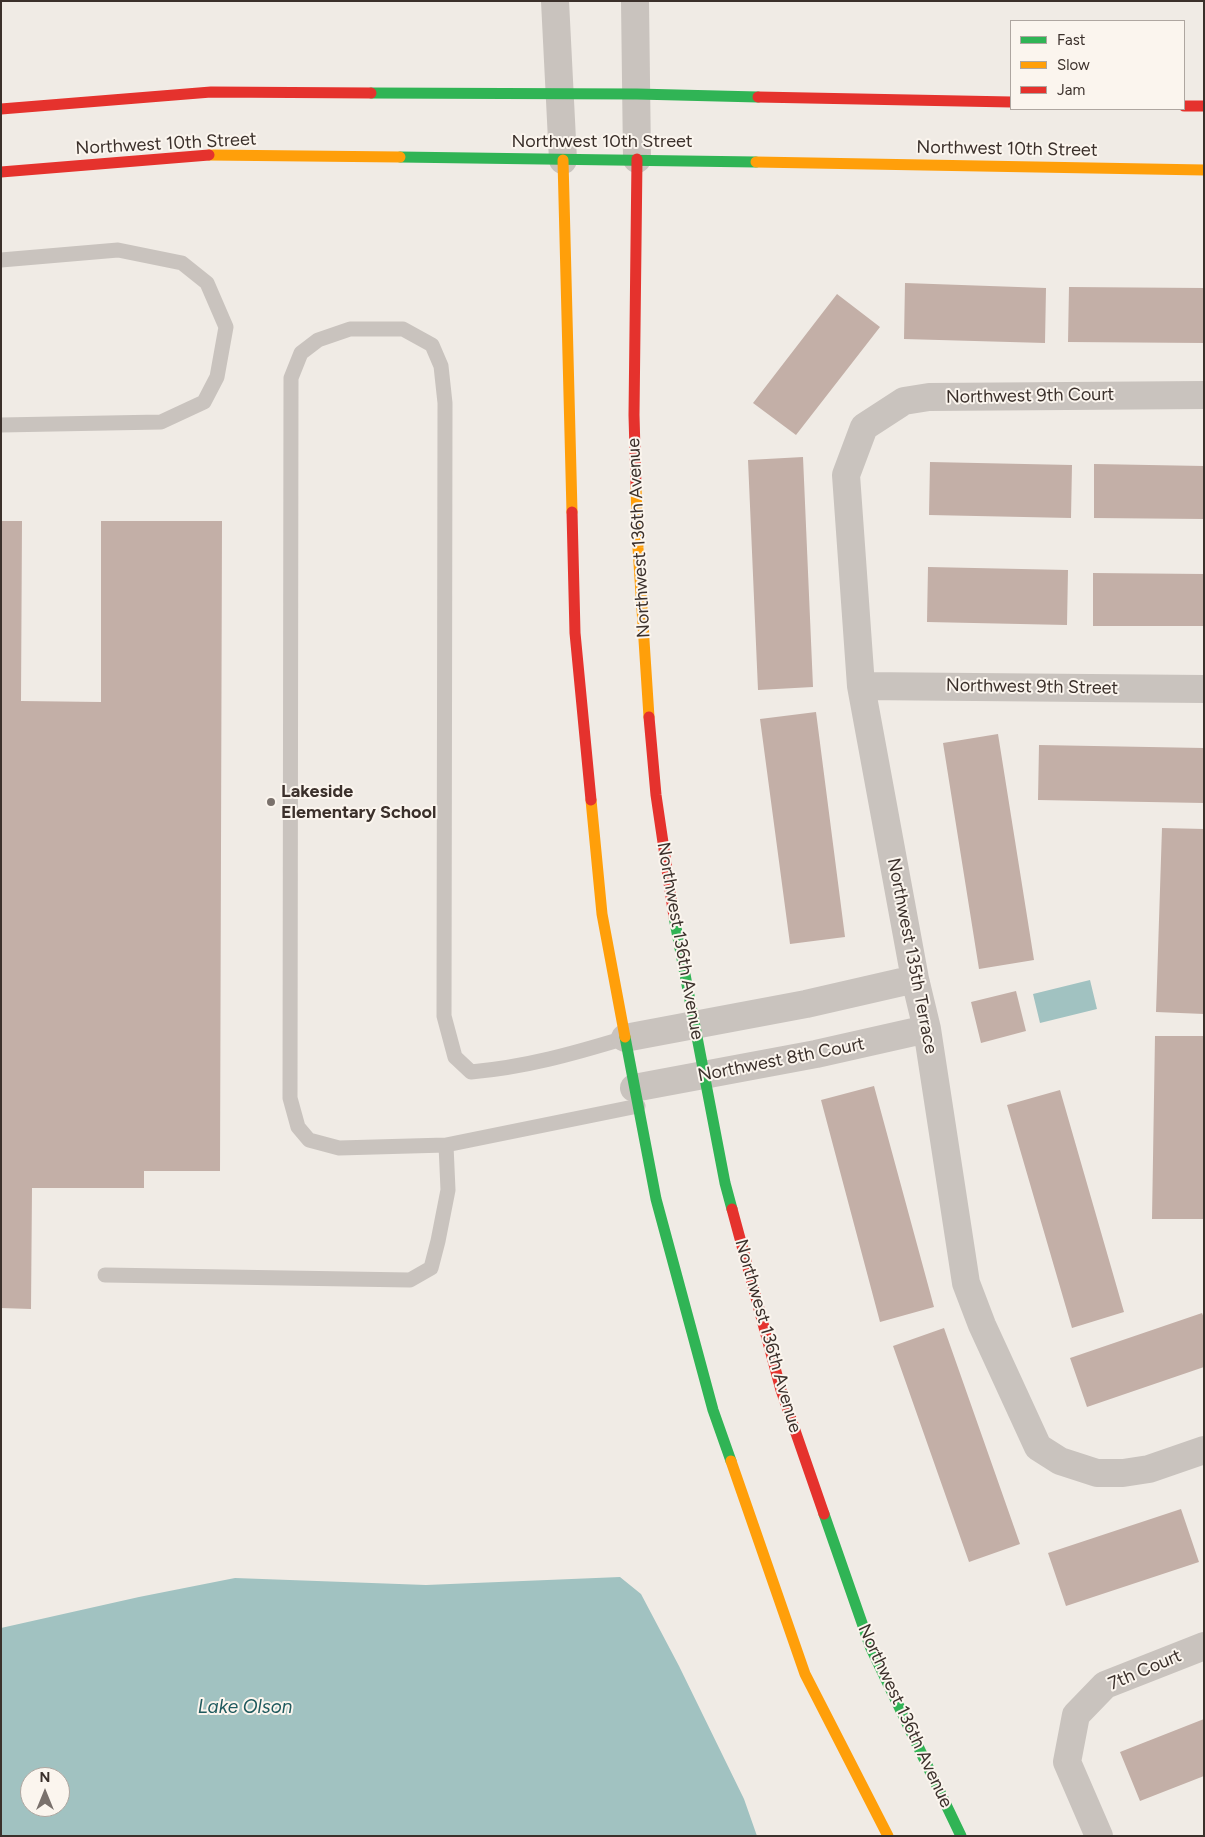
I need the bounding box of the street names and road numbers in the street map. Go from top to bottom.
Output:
street label: Northwest 10th Street [75,128,257,160]
street label: Northwest 10th Street [511,131,693,153]
street label: Northwest 10th Street [916,137,1098,161]
street label: Northwest 9th Court [946,384,1114,408]
street label: Northwest 136th Avenue [623,438,655,638]
street label: Northwest 9th Street [946,675,1118,699]
street label: Northwest 136th Avenue [652,841,708,1041]
street label: Northwest 135th Terrace [882,856,942,1056]
street label: Northwest 8th Court [696,1033,866,1087]
street label: Northwest 136th Avenue [730,1237,806,1435]
street label: Northwest 136th Avenue [853,1621,957,1811]
street label: 7th Court [1105,1645,1185,1695]

